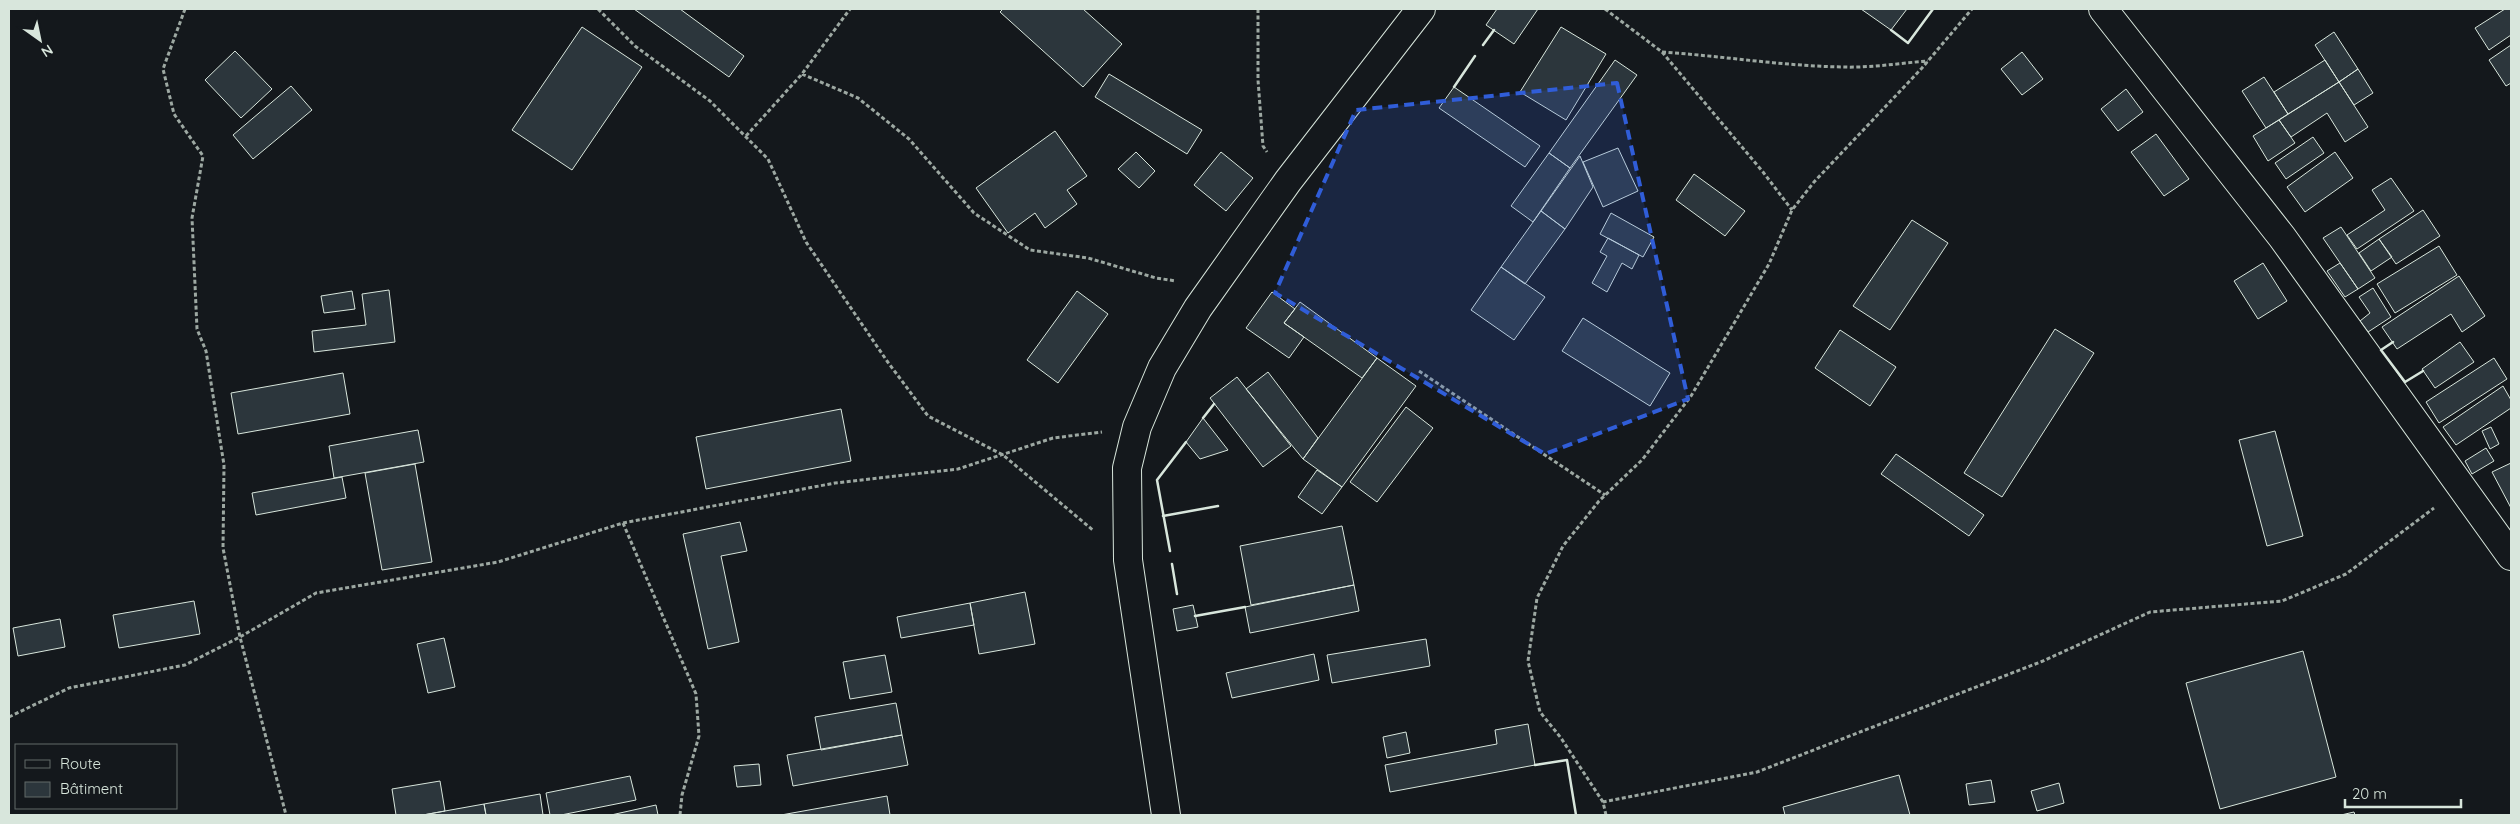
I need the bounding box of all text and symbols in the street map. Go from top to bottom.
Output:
north arrow [15,15,65,65]
text: N [38,41,56,61]
legend [15,744,178,809]
text: Route [60,754,101,773]
scale bar [2345,776,2461,808]
text: Bâtiment [60,779,123,798]
text: 20 m [2352,784,2387,803]

